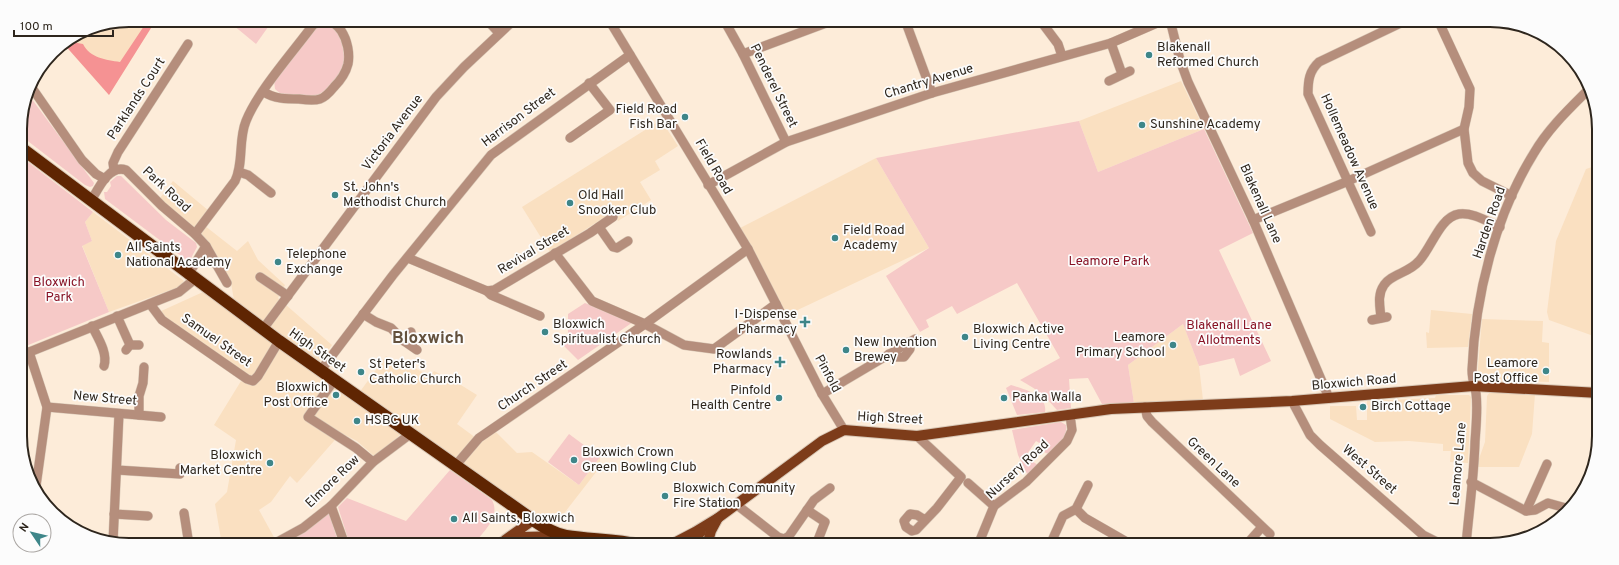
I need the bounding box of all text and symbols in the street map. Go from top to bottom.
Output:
scale bar [14,12,113,38]
text: 100 m [20,19,53,35]
place label: Blakenall Reformed Church [1157,40,1259,71]
street label: Penderel Street [746,41,800,131]
marker: Blakenall Reformed Church [1144,50,1154,60]
street label: Parklands Court [105,55,169,143]
street label: Chantry Avenue [882,61,976,103]
street label: Harrison Street [479,85,559,151]
street label: Victoria Avenue [359,92,427,174]
street label: Hollemeadow Avenue [1316,92,1382,212]
place label: Field Road Fish Bar [616,102,677,133]
marker: Field Road Fish Bar [680,112,690,122]
place label: Sunshine Academy [1150,117,1261,133]
marker: Sunshine Academy [1137,120,1147,130]
street label: Field Road [691,136,735,198]
street label: Blakenall Lane [1235,162,1285,246]
street label: Park Road [139,164,193,216]
place label: St. John's Methodist Church [343,180,446,211]
street label: Harden Road [1470,185,1510,261]
place label: Old Hall Snooker Club [578,188,656,219]
marker: St. John's Methodist Church [330,190,340,200]
marker: Old Hall Snooker Club [565,198,575,208]
street label: Revival Street [495,223,573,279]
place label: Field Road Academy [843,223,904,254]
marker: Field Road Academy [830,233,840,243]
place label: All Saints National Academy [126,240,231,271]
place label: Telephone Exchange [286,247,347,278]
marker: All Saints National Academy [113,250,123,260]
park label: Leamore Park [1068,254,1150,270]
marker: Telephone Exchange [273,257,283,267]
park label: Bloxwich Park [33,275,85,306]
place label: I-Dispense Pharmacy [734,307,797,338]
street label: Samuel Street [178,311,254,371]
place label: Bloxwich Spiritualist Church [553,317,661,348]
marker: I-Dispense Pharmacy [800,317,810,327]
park label: Blakenall Lane Allotments [1186,318,1272,349]
place label: Bloxwich Active Living Centre [973,322,1064,353]
street label: High Street [285,326,349,376]
marker: Bloxwich Spiritualist Church [540,327,550,337]
district label: Bloxwich [392,328,464,350]
place label: Leamore Primary School [1076,330,1165,361]
marker: Bloxwich Active Living Centre [960,332,970,342]
place label: New Invention Brewey [854,335,937,366]
marker: Leamore Primary School [1168,340,1178,350]
marker: New Invention Brewey [841,345,851,355]
place label: Rowlands Pharmacy [713,347,772,378]
street label: Pinfold [810,352,844,396]
place label: Leamore Post Office [1474,356,1538,387]
place label: St Peter's Catholic Church [369,357,461,388]
street label: Church Street [495,357,571,415]
marker: Rowlands Pharmacy [775,357,785,367]
marker: Leamore Post Office [1541,366,1551,376]
marker: St Peter's Catholic Church [356,367,366,377]
street label: Bloxwich Road [1311,371,1397,395]
place label: Bloxwich Post Office [264,380,328,411]
place label: Pinfold Health Centre [691,383,771,414]
street label: New Street [72,388,138,410]
marker: Bloxwich Post Office [331,390,341,400]
place label: Panka Walla [1012,390,1082,406]
marker: Pinfold Health Centre [774,393,784,403]
marker: Panka Walla [999,393,1009,403]
place label: Birch Cottage [1371,399,1451,415]
marker: Birch Cottage [1358,402,1368,412]
street label: High Street [857,409,923,429]
place label: HSBC UK [365,413,419,429]
marker: HSBC UK [352,416,362,426]
street label: Leamore Lane [1447,422,1471,506]
street label: Green Lane [1183,434,1243,492]
street label: Nursery Road [983,437,1053,503]
street label: West Street [1338,442,1400,498]
place label: Bloxwich Crown Green Bowling Club [582,445,697,476]
place label: Bloxwich Market Centre [180,448,262,479]
street label: Elmore Row [303,452,363,512]
marker: Bloxwich Crown Green Bowling Club [569,455,579,465]
marker: Bloxwich Market Centre [265,458,275,468]
place label: Bloxwich Community Fire Station [673,481,795,512]
marker: Bloxwich Community Fire Station [660,491,670,501]
place label: All Saints, Bloxwich [462,511,574,527]
north arrow [12,513,52,553]
marker: All Saints, Bloxwich [449,514,459,524]
text: N [17,521,33,535]

